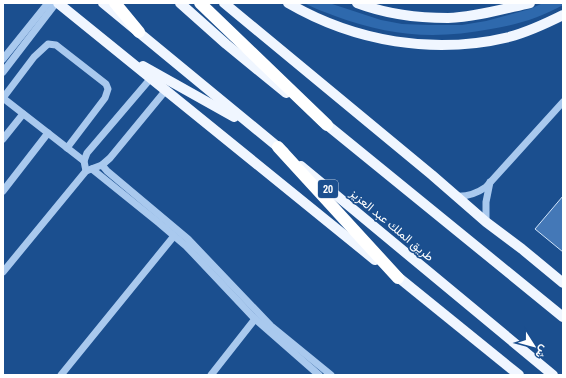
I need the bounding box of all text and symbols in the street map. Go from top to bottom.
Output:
road number: 20 [318,180,338,198]
street label: طريق الملك عبد العزيز [346,185,437,265]
north arrow [514,326,554,366]
text: ش [533,342,552,361]

